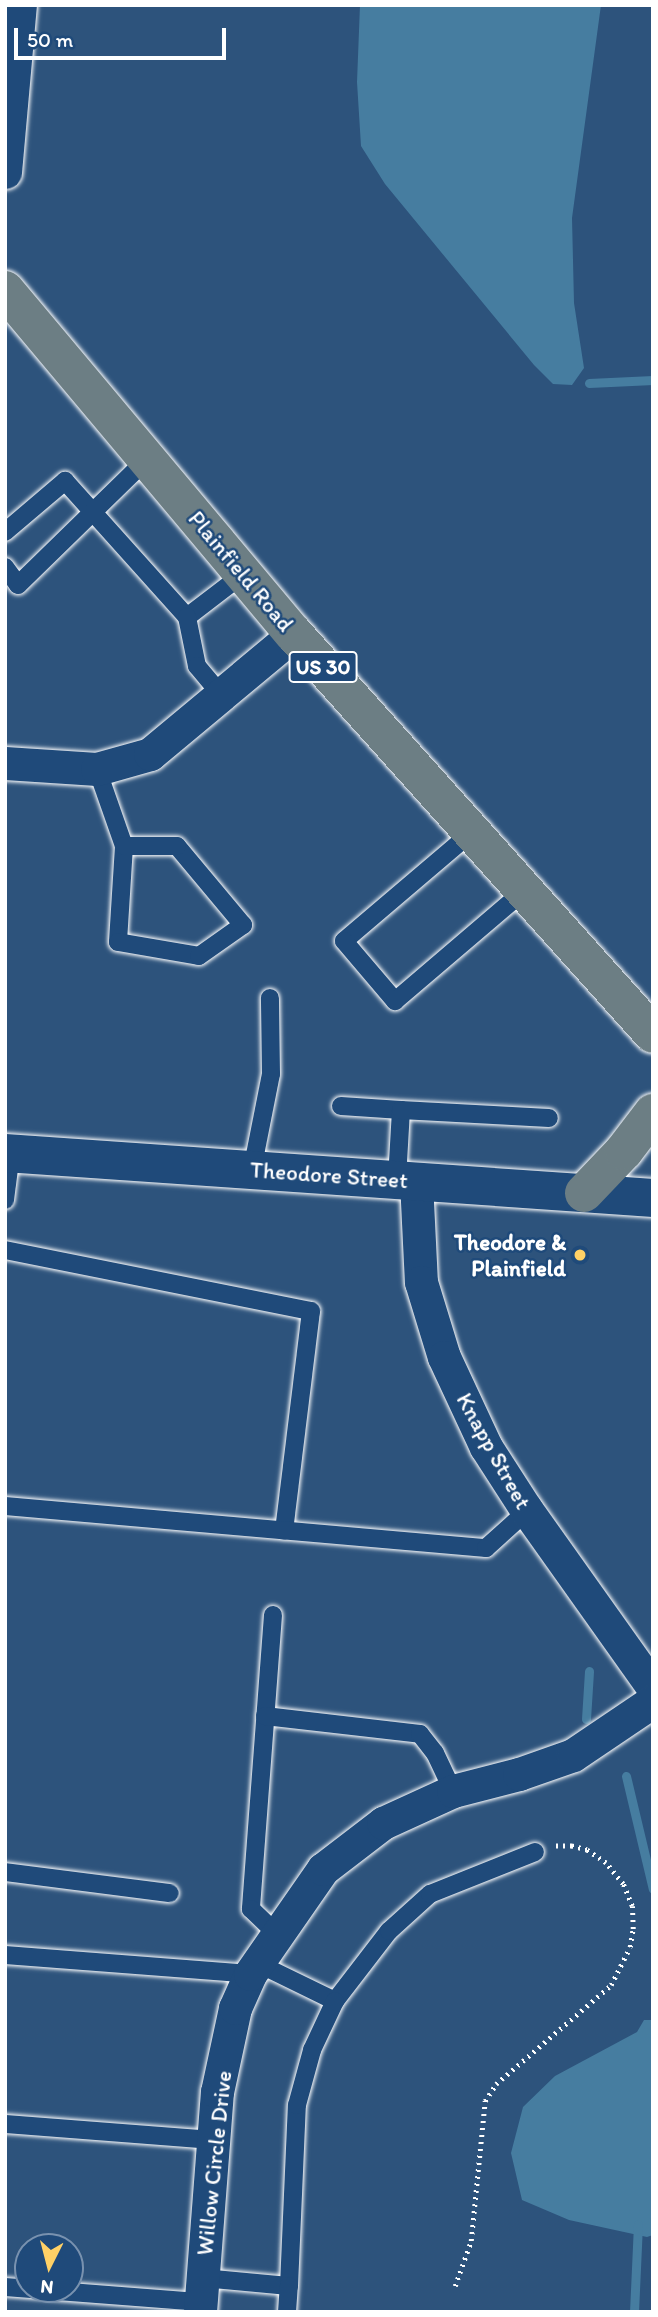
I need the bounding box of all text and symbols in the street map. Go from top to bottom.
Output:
scale bar [18,14,229,58]
text: 50 m [27,27,73,52]
street label: Plainfield Road [182,505,300,637]
road number: US 30 [288,650,358,684]
street label: Theodore Street [249,1156,409,1194]
place label: Theodore & Plainfield [454,1228,566,1282]
marker: Theodore & Plainfield [572,1247,588,1263]
street label: Knapp Street [451,1388,537,1514]
street label: Willow Circle Drive [191,2069,237,2257]
north arrow [14,2233,84,2303]
text: N [39,2275,55,2300]

